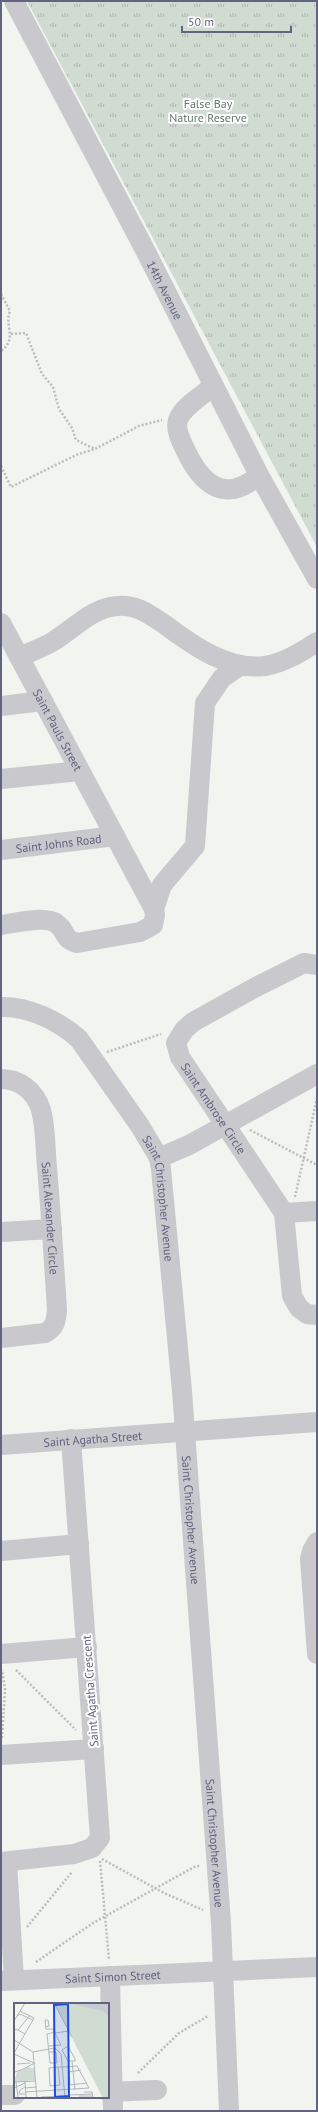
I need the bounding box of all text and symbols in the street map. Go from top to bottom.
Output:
scale bar [182,8,291,34]
text: 50 m [188,14,214,29]
park label: False Bay Nature Reserve [169,96,247,125]
street label: 14th Avenue [144,258,186,322]
street label: Saint Pauls Street [30,686,86,773]
street label: Saint Johns Road [15,830,102,856]
street label: Saint Ambrose Circle [178,1060,250,1156]
street label: Saint Christopher Avenue [140,1132,177,1262]
street label: Saint Alexander Circle [39,1161,62,1275]
street label: Saint Agatha Street [43,1427,143,1449]
street label: Saint Christopher Avenue [179,1455,204,1585]
street label: Saint Agatha Crescent [79,1635,101,1747]
street label: Saint Christopher Avenue [203,1778,227,1908]
street label: Saint Simon Street [65,1966,161,1986]
inset map [14,2003,109,2098]

